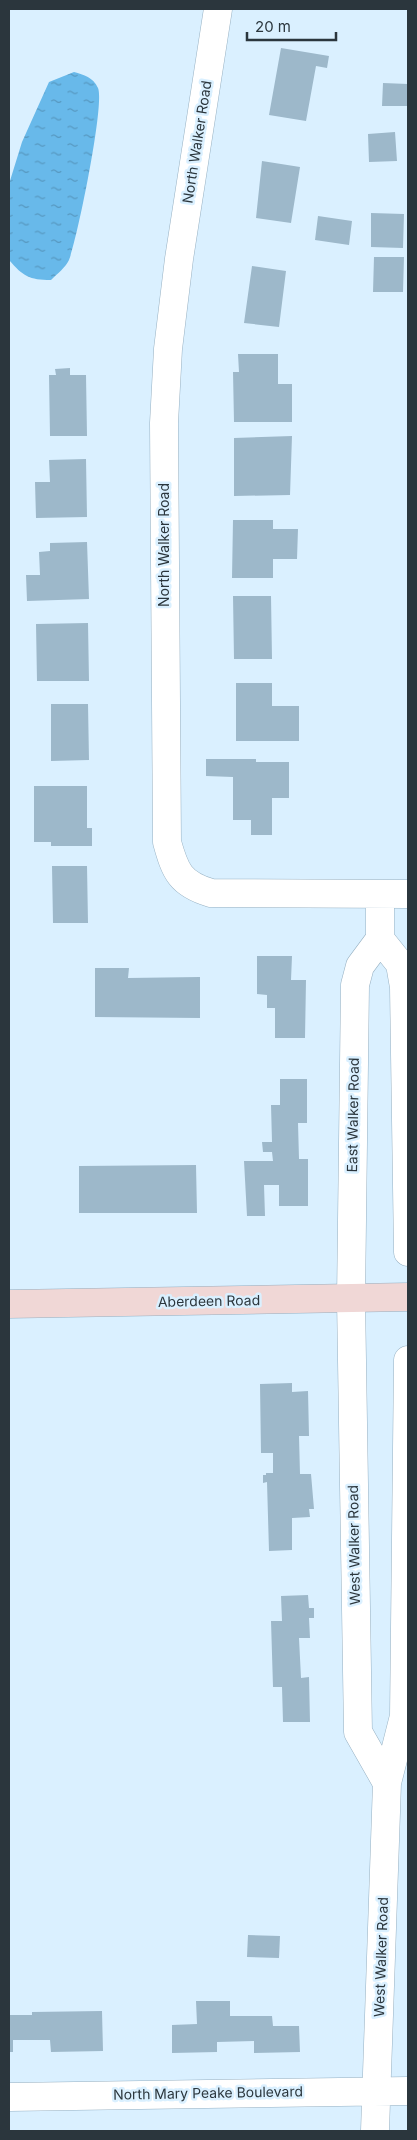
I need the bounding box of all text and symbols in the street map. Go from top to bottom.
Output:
scale bar [247,10,336,42]
text: 20 m [255,17,291,36]
street label: North Walker Road [178,79,215,205]
street label: North Walker Road [155,483,172,607]
street label: East Walker Road [343,1057,362,1173]
street label: Aberdeen Road [158,1291,260,1310]
street label: West Walker Road [344,1485,363,1605]
street label: West Walker Road [370,1897,391,2017]
street label: North Mary Peake Boulevard [113,2082,303,2103]

